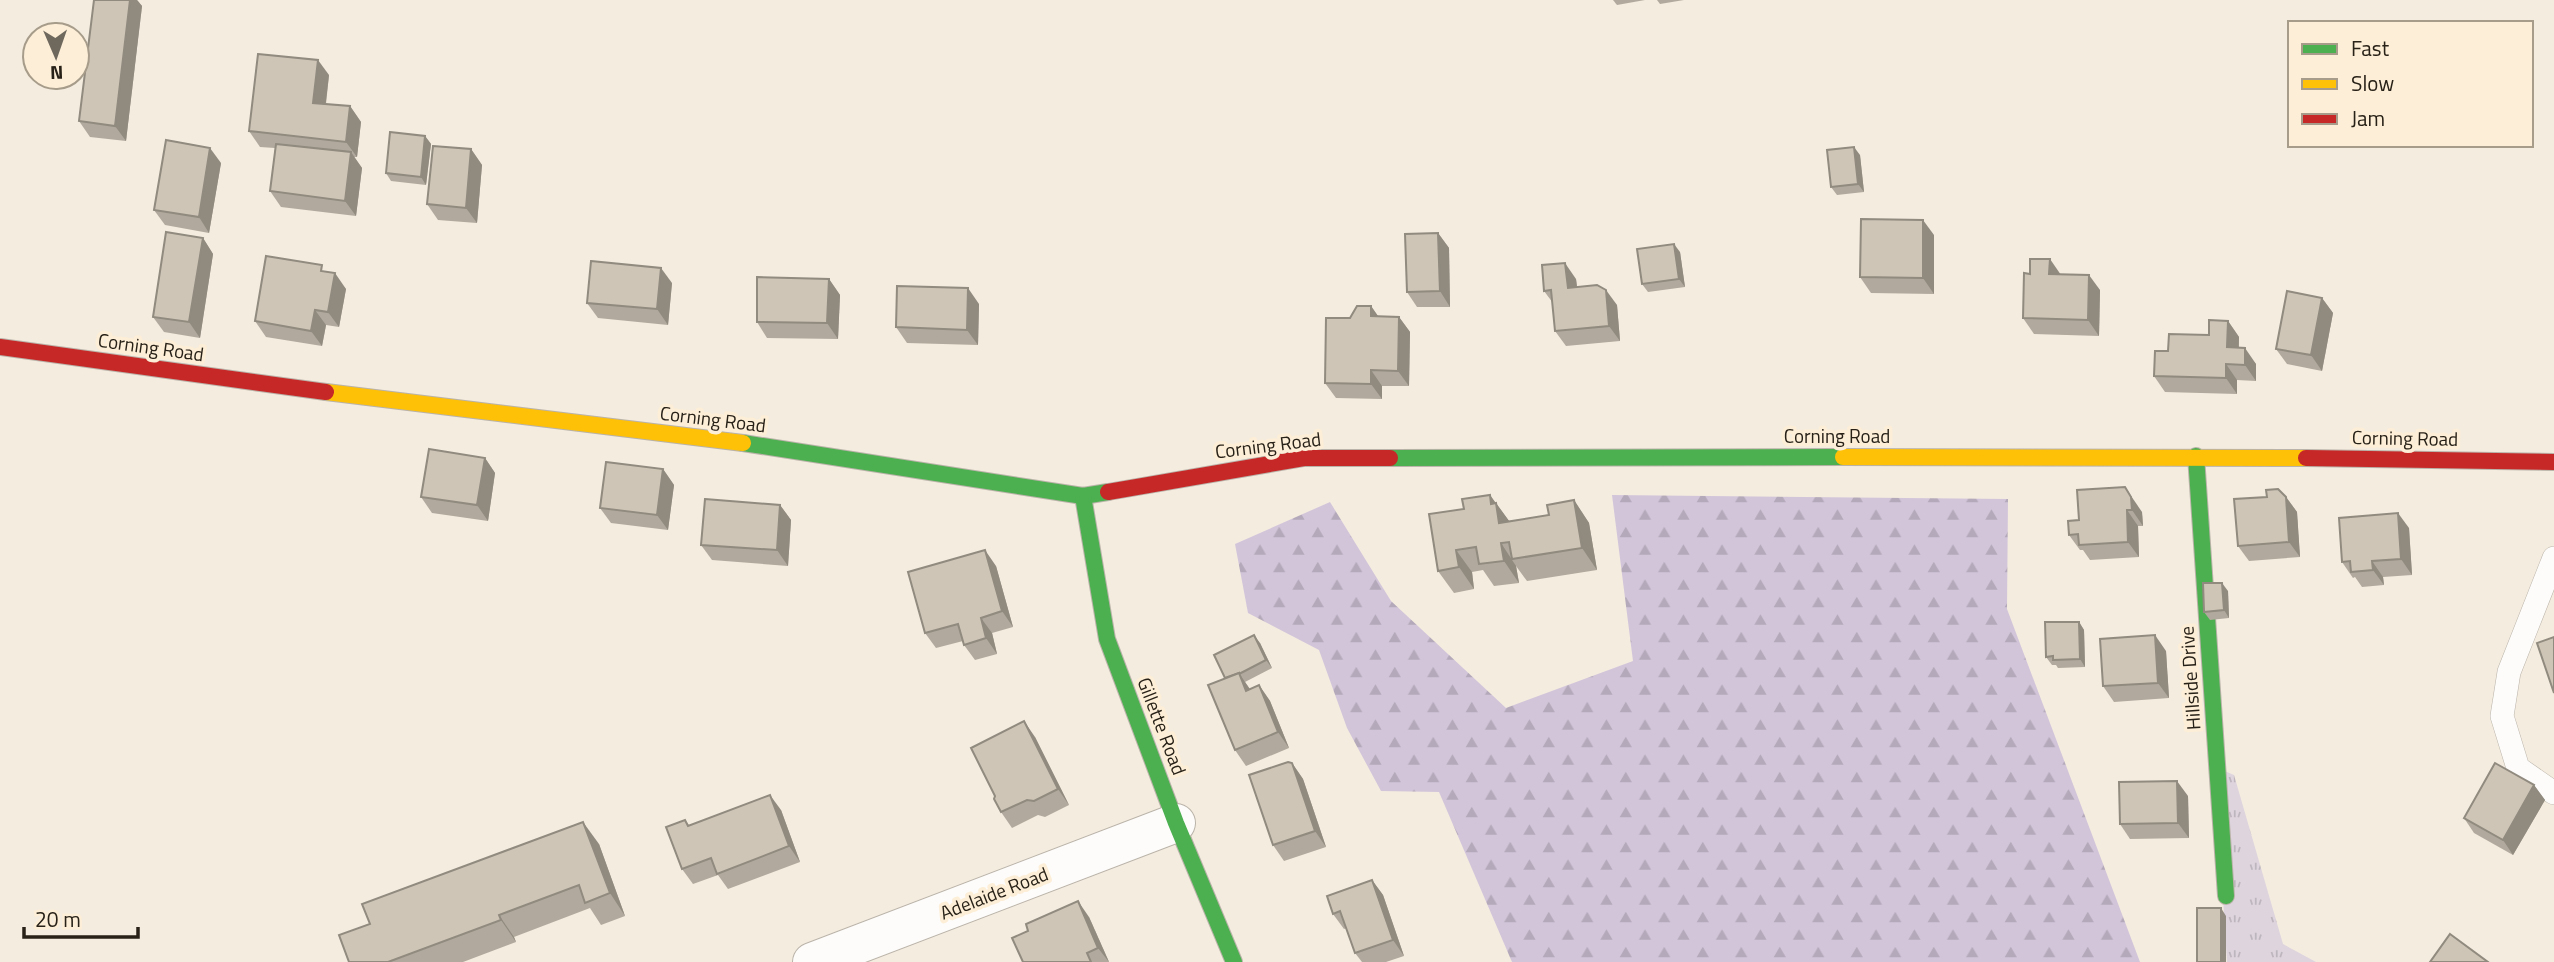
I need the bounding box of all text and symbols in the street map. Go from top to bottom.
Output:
north arrow [21,21,91,91]
legend [2288,21,2533,147]
text: Fast [2351,32,2390,64]
text: N [50,59,64,88]
text: Slow [2351,67,2394,99]
text: Jam [2351,102,2385,134]
street label: Corning Road [96,325,206,368]
street label: Corning Road [658,398,768,439]
street label: Corning Road [1784,421,1890,450]
street label: Corning Road [2352,422,2458,453]
street label: Corning Road [1213,424,1323,465]
street label: Hillside Drive [2171,625,2208,731]
street label: Gillette Road [1131,673,1194,779]
street label: Adelaide Road [935,859,1052,926]
scale bar [24,895,138,939]
text: 20 m [35,903,81,935]

